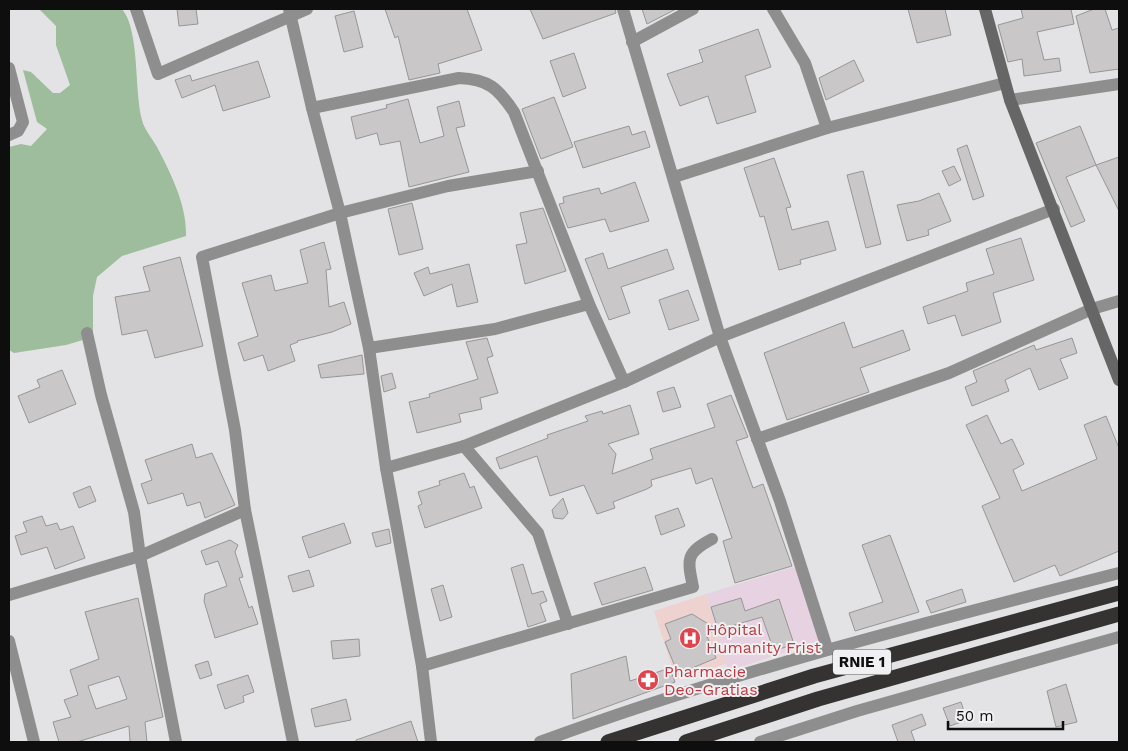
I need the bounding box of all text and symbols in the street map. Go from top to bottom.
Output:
place label: Hôpital Humanity Frist [706,620,821,657]
hospital icon: Hôpital Humanity Frist [678,626,702,650]
road number: RNIE 1 [833,650,891,674]
place label: Pharmacie Deo-Gratias [664,662,758,699]
pharmacy icon: Pharmacie Deo-Gratias [636,668,660,692]
scale bar [948,698,1063,730]
text: 50 m [956,707,993,725]

